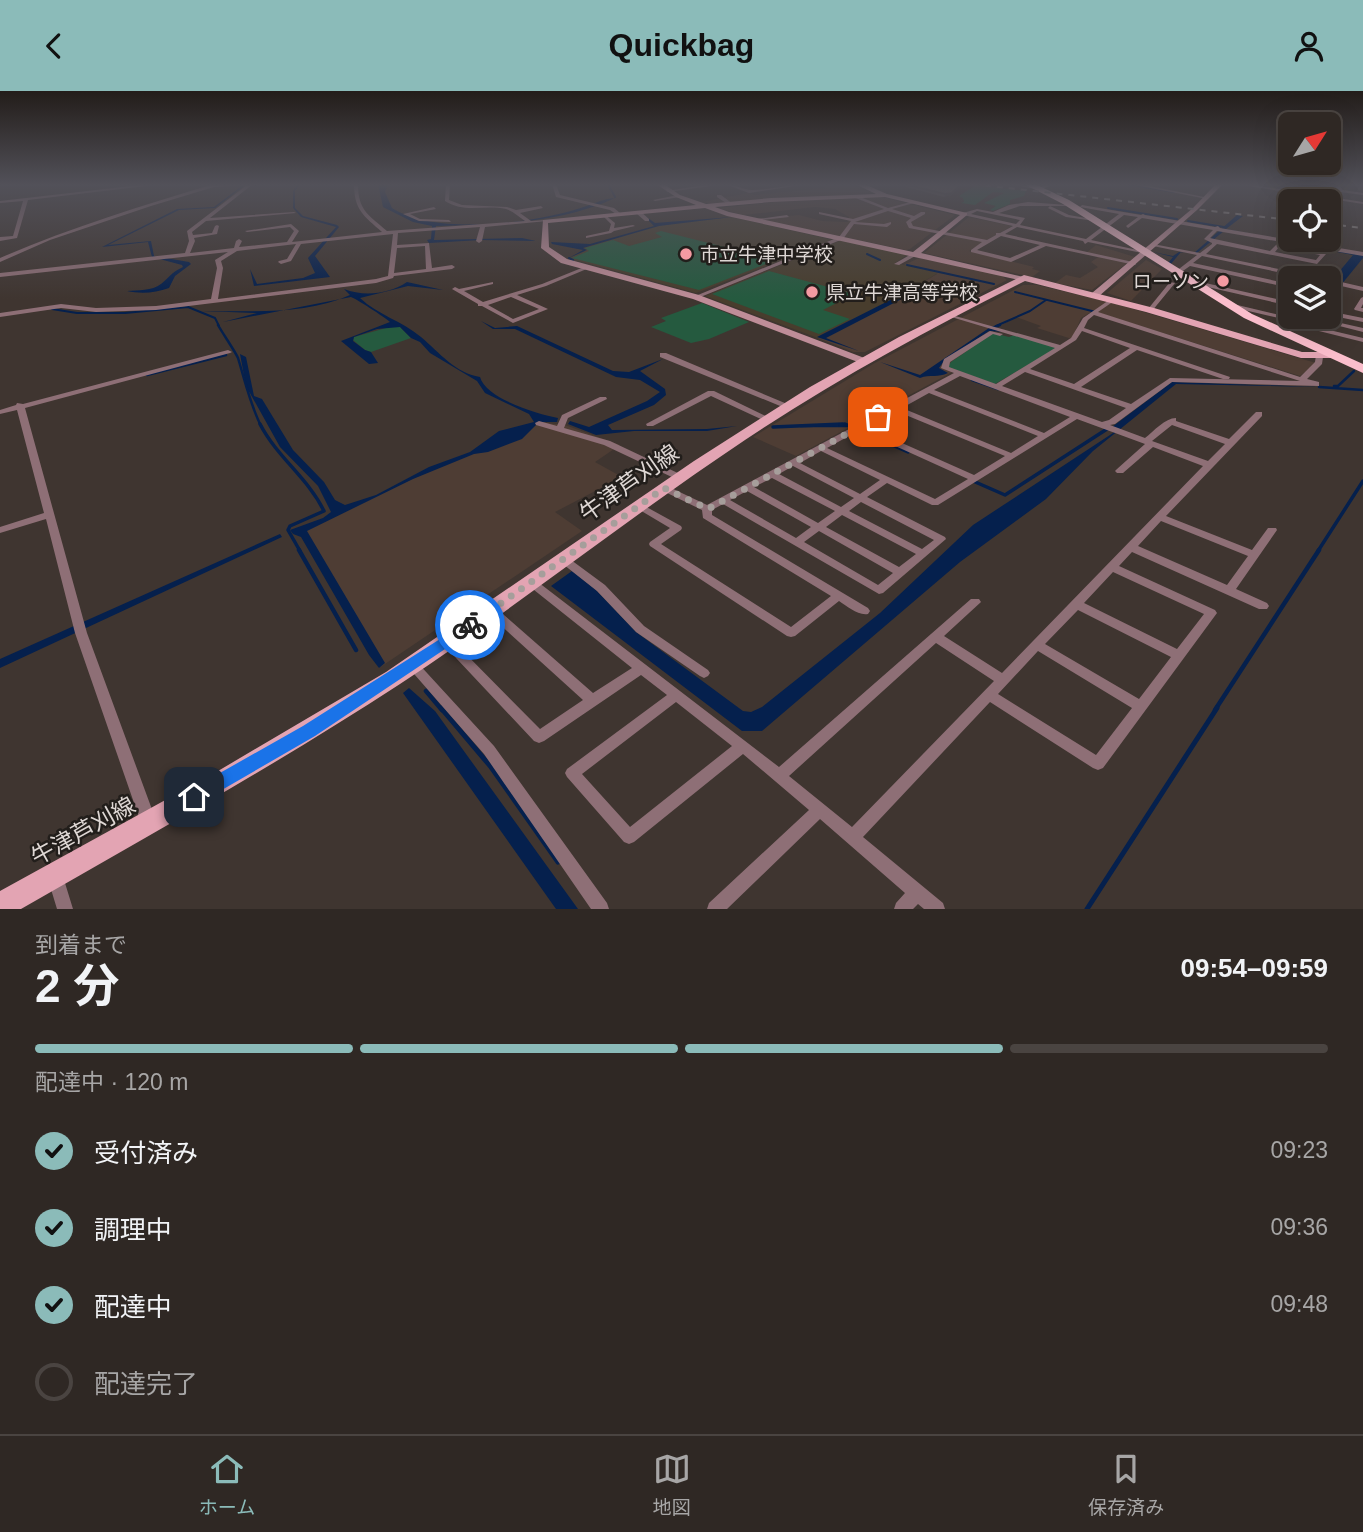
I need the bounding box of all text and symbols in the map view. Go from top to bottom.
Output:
icon: back [35,27,73,65]
text: Quickbag [609,27,754,63]
icon: person [1290,27,1328,65]
north arrow [1278,112,1340,175]
map controls [1278,112,1341,329]
button: locate [1278,189,1341,252]
place label: 市立牛津中学校 [700,244,833,265]
marker: 市立牛津中学校 [678,246,694,262]
button: layers [1278,266,1341,329]
place label: ローソン [1133,271,1209,292]
marker: ローソン [1215,273,1231,289]
place label: 県立牛津高等学校 [826,282,978,303]
marker: 県立牛津高等学校 [804,284,820,300]
pin [848,387,908,447]
icon: bag [859,398,897,436]
street label: 牛津芦刈線 [574,439,684,527]
courier [435,590,505,660]
icon: bike [451,606,489,644]
pin [164,767,224,827]
icon: home [175,778,213,816]
street label: 牛津芦刈線 [26,792,140,870]
text: 到着まで [35,932,127,958]
text: 09:54–09:59 [1181,953,1328,983]
text: 2 分 [35,960,119,1012]
text: 配達中 · 120 m [35,1069,188,1095]
icon: check [35,1132,73,1170]
text: 09:23 [1270,1137,1328,1163]
text: 受付済み [94,1138,198,1168]
icon: check [35,1209,73,1247]
text: 09:36 [1270,1214,1328,1240]
text: 調理中 [94,1215,172,1245]
icon: check [35,1286,73,1324]
text: 09:48 [1270,1291,1328,1317]
text: 配達中 [94,1292,172,1322]
text: 配達完了 [94,1369,198,1399]
tab: ホーム [199,1450,255,1519]
tab: 地図 [653,1450,691,1519]
tab: 保存済み [1088,1450,1164,1519]

